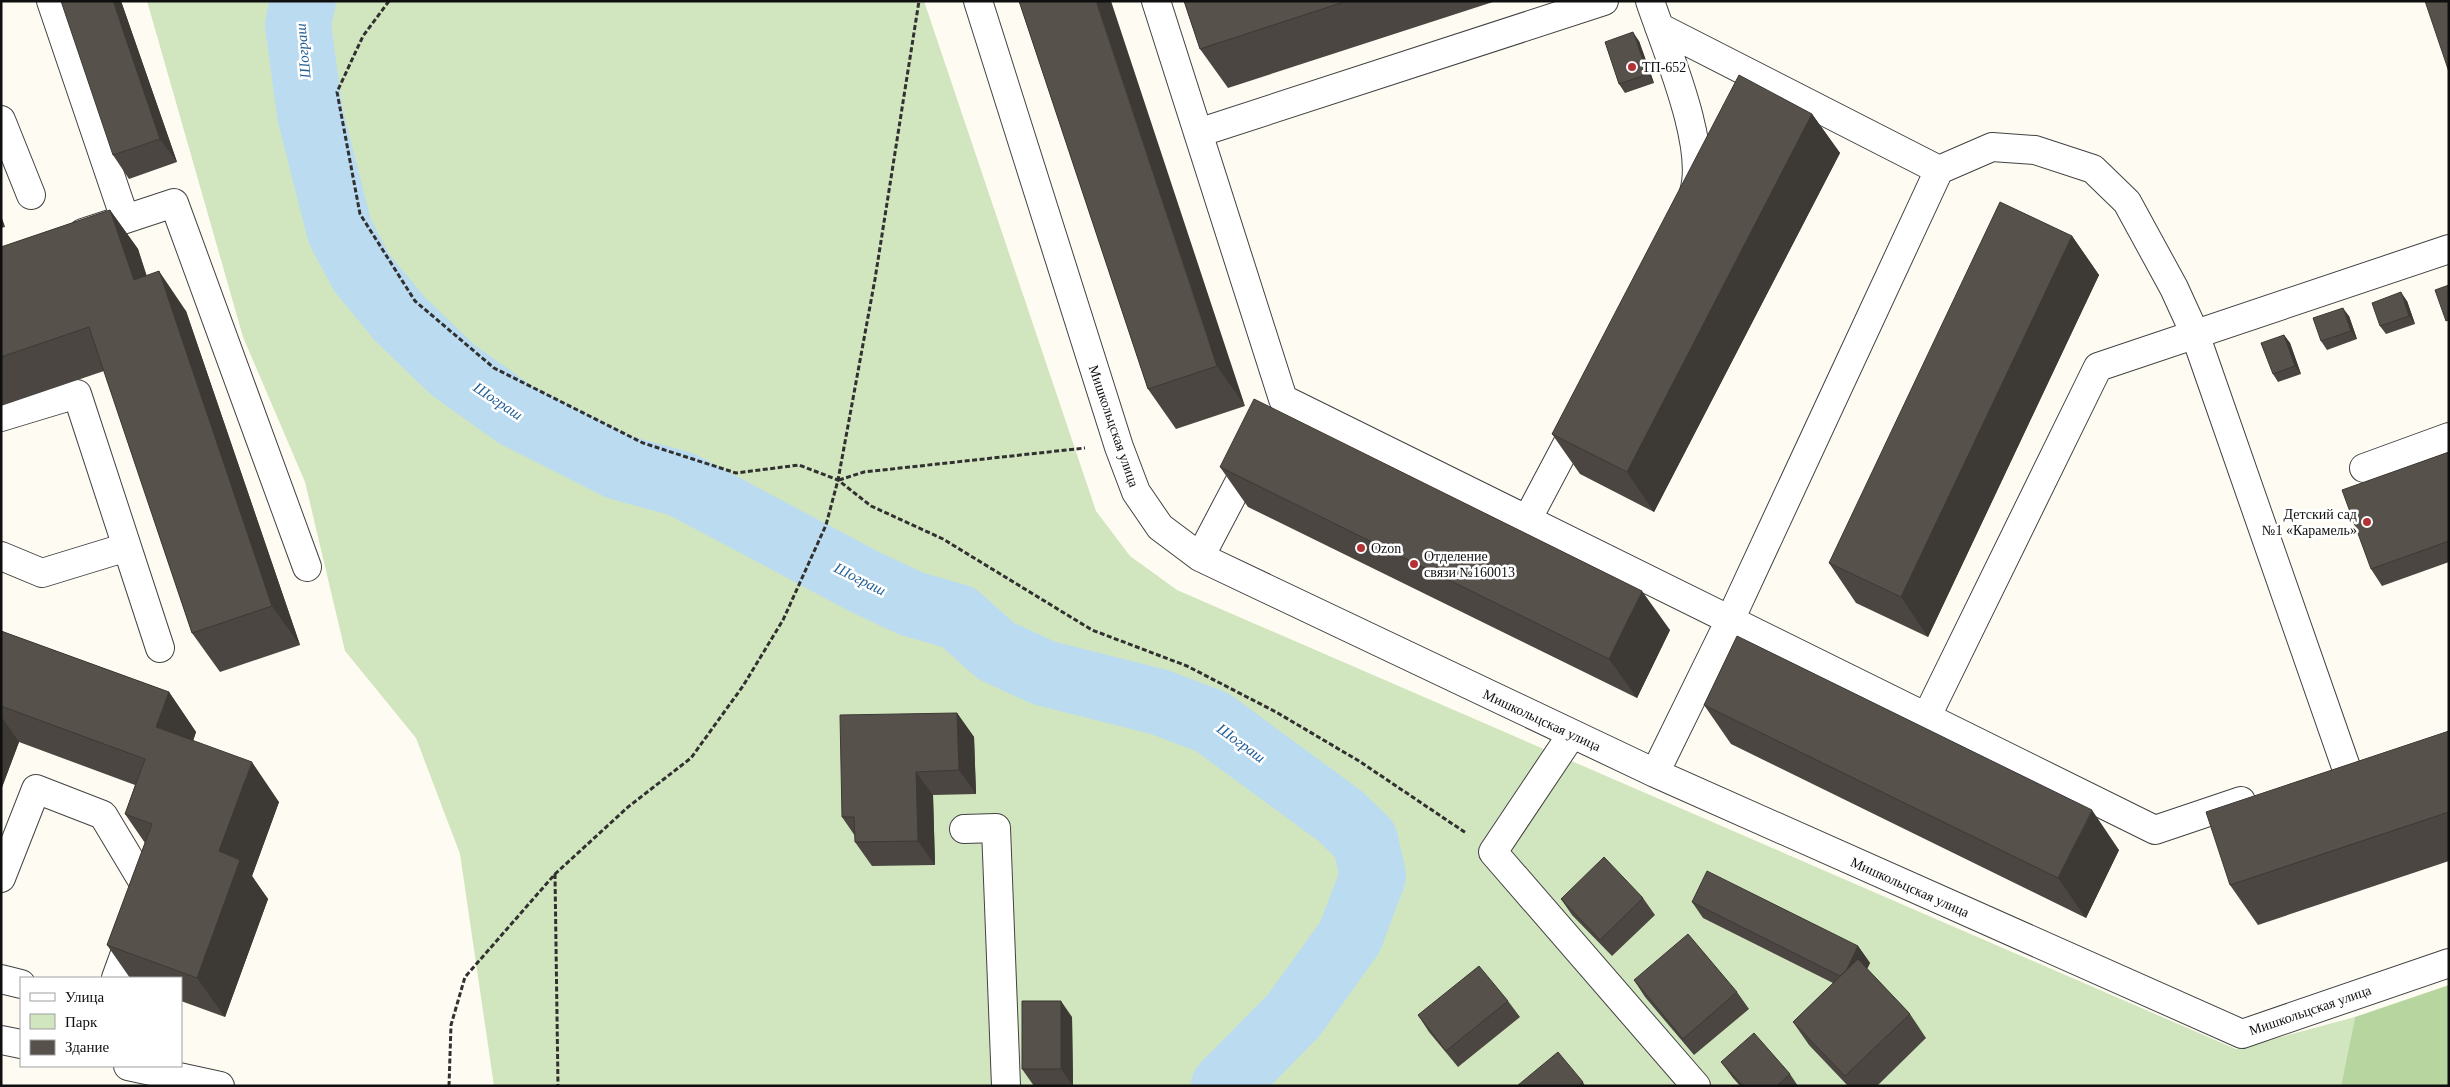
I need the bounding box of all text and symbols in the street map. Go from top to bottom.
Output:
water label: Шограш [293,23,313,80]
place label: ТП-652 [1642,60,1686,75]
marker: ТП-652 [1626,61,1638,73]
street label: Мишкольцская улица [1086,363,1142,490]
water label: Шограш [470,378,525,423]
place label: Детский сад №1 «Карамель» [2262,507,2357,538]
marker: Детский сад №1 «Карамель» [2361,516,2373,528]
place label: Ozon [1371,541,1401,556]
marker: Ozon [1355,542,1367,554]
place label: Отделение связи №160013 [1424,549,1515,580]
marker: Отделение связи №160013 [1408,558,1420,570]
water label: Шограш [831,559,888,599]
street label: Мишкольцская улица [1481,687,1604,755]
water label: Шограш [1213,720,1268,766]
street label: Мишкольцская улица [1848,855,1972,921]
legend [20,977,182,1067]
street label: Мишкольцская улица [2247,982,2374,1038]
text: Улица [65,989,104,1005]
text: Парк [65,1014,98,1030]
text: Здание [65,1039,109,1055]

